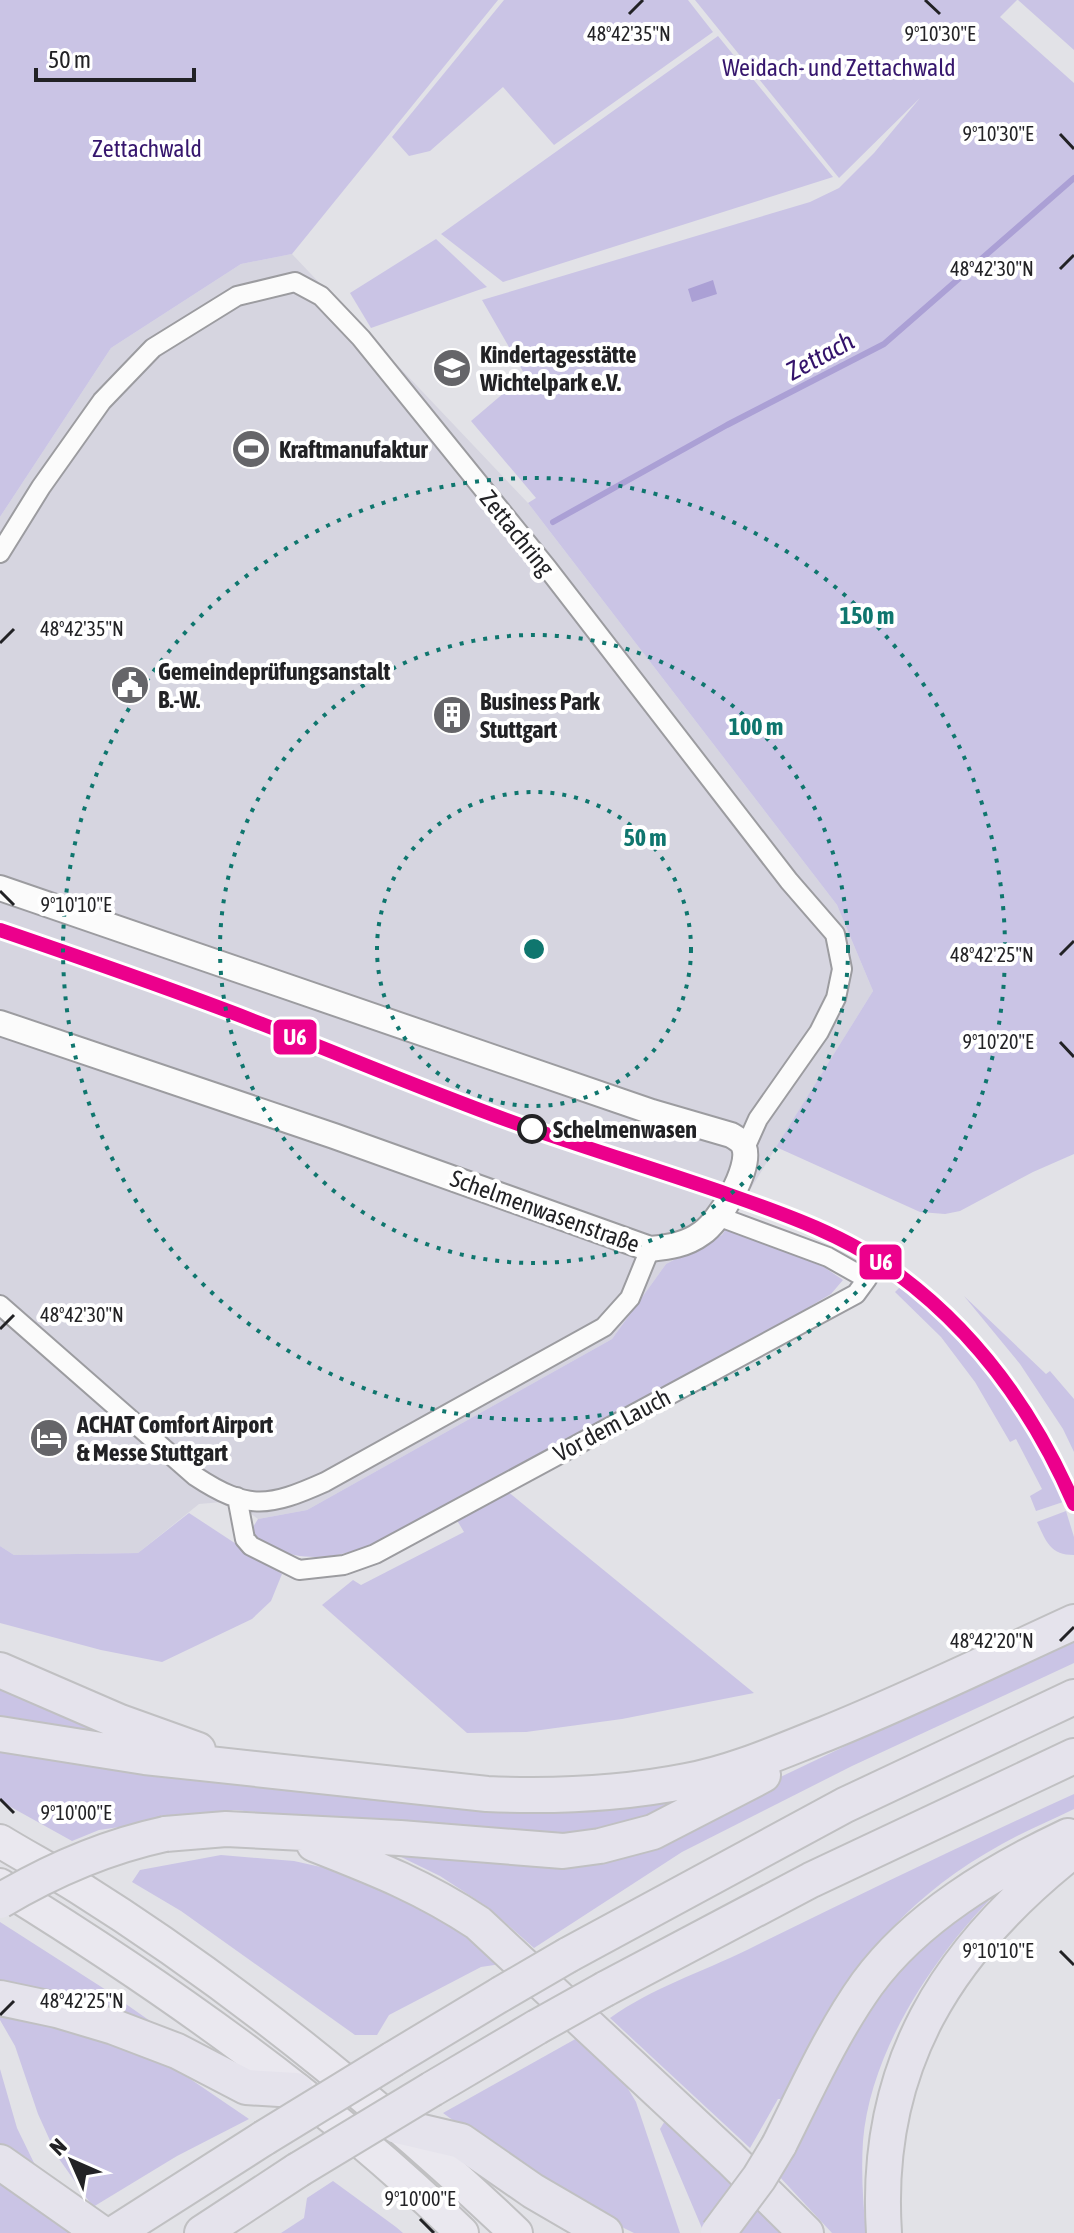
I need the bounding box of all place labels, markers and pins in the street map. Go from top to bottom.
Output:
place label: Kindertagesstätte Wichtelpark e.V. [479,341,636,396]
school or university icon: Kindertagesstätte Wichtelpark e.V. [431,347,473,389]
sports icon: Kraftmanufaktur [230,428,272,470]
place label: Kraftmanufaktur [279,436,429,463]
place label: Gemeindeprüfungsanstalt B.-W. [158,658,391,713]
public building icon: Gemeindeprüfungsanstalt B.-W. [109,664,151,706]
place label: Business Park Stuttgart [480,688,600,743]
building icon: Business Park Stuttgart [431,694,473,736]
centre of rings [520,935,548,963]
marker: Schelmenwasen [518,1115,546,1143]
place label: Schelmenwasen [553,1116,697,1143]
place label: ACHAT Comfort Airport & Messe Stuttgart [76,1411,273,1466]
hotel icon: ACHAT Comfort Airport & Messe Stuttgart [28,1417,70,1459]

